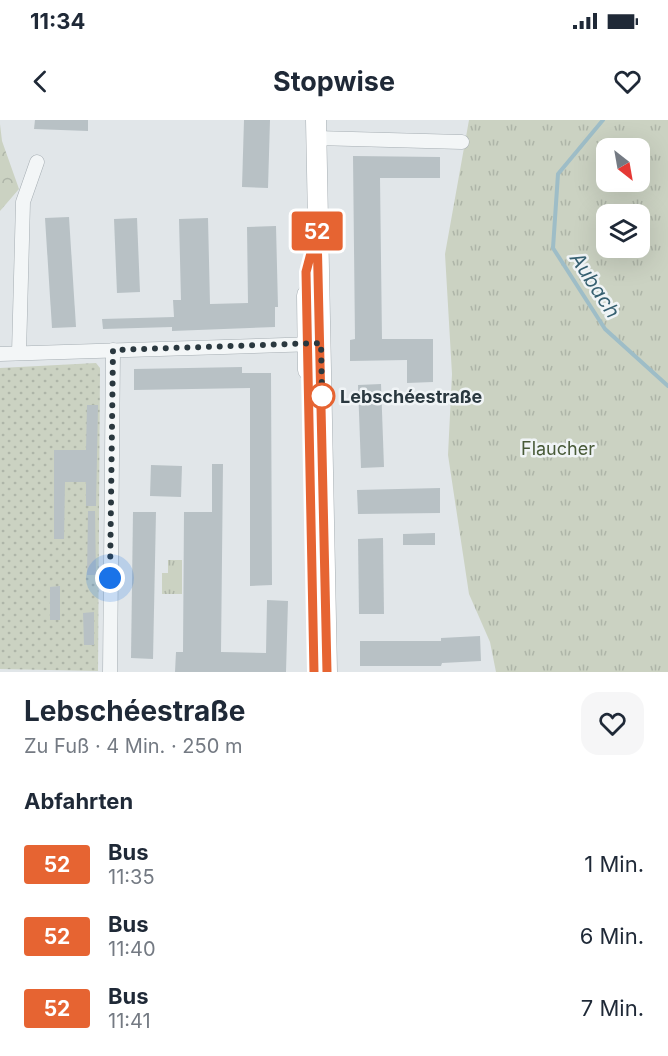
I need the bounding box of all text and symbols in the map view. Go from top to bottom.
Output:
text: 11:34 [30,8,85,34]
icon: back [24,65,57,98]
text: Stopwise [273,65,395,98]
icon: heart [611,65,644,98]
north arrow [596,138,650,192]
map controls [596,138,650,258]
button: layers [596,204,650,258]
line badge: 52 [290,212,344,250]
text: 52 [304,219,330,244]
water label: Aubach [564,247,625,322]
marker: Lebschéestraße [309,383,335,409]
place label: Lebschéestraße [340,386,483,407]
park label: Flaucher [521,438,595,459]
your location [95,563,125,593]
button: heart [581,692,644,755]
text: Lebschéestraße [24,694,245,728]
text: Zu Fuß · 4 Min. · 250 m [24,734,243,758]
text: Abfahrten [24,788,133,814]
text: Bus [108,839,149,865]
text: 1 Min. [584,851,644,877]
text: 52 [44,852,70,877]
text: 11:35 [108,865,155,889]
text: Bus [108,911,149,937]
text: 6 Min. [580,923,644,949]
text: 52 [44,924,70,949]
text: 11:40 [108,937,156,961]
text: Bus [108,983,149,1009]
text: 7 Min. [581,995,644,1021]
text: 52 [44,996,70,1021]
text: 11:41 [108,1009,151,1033]

